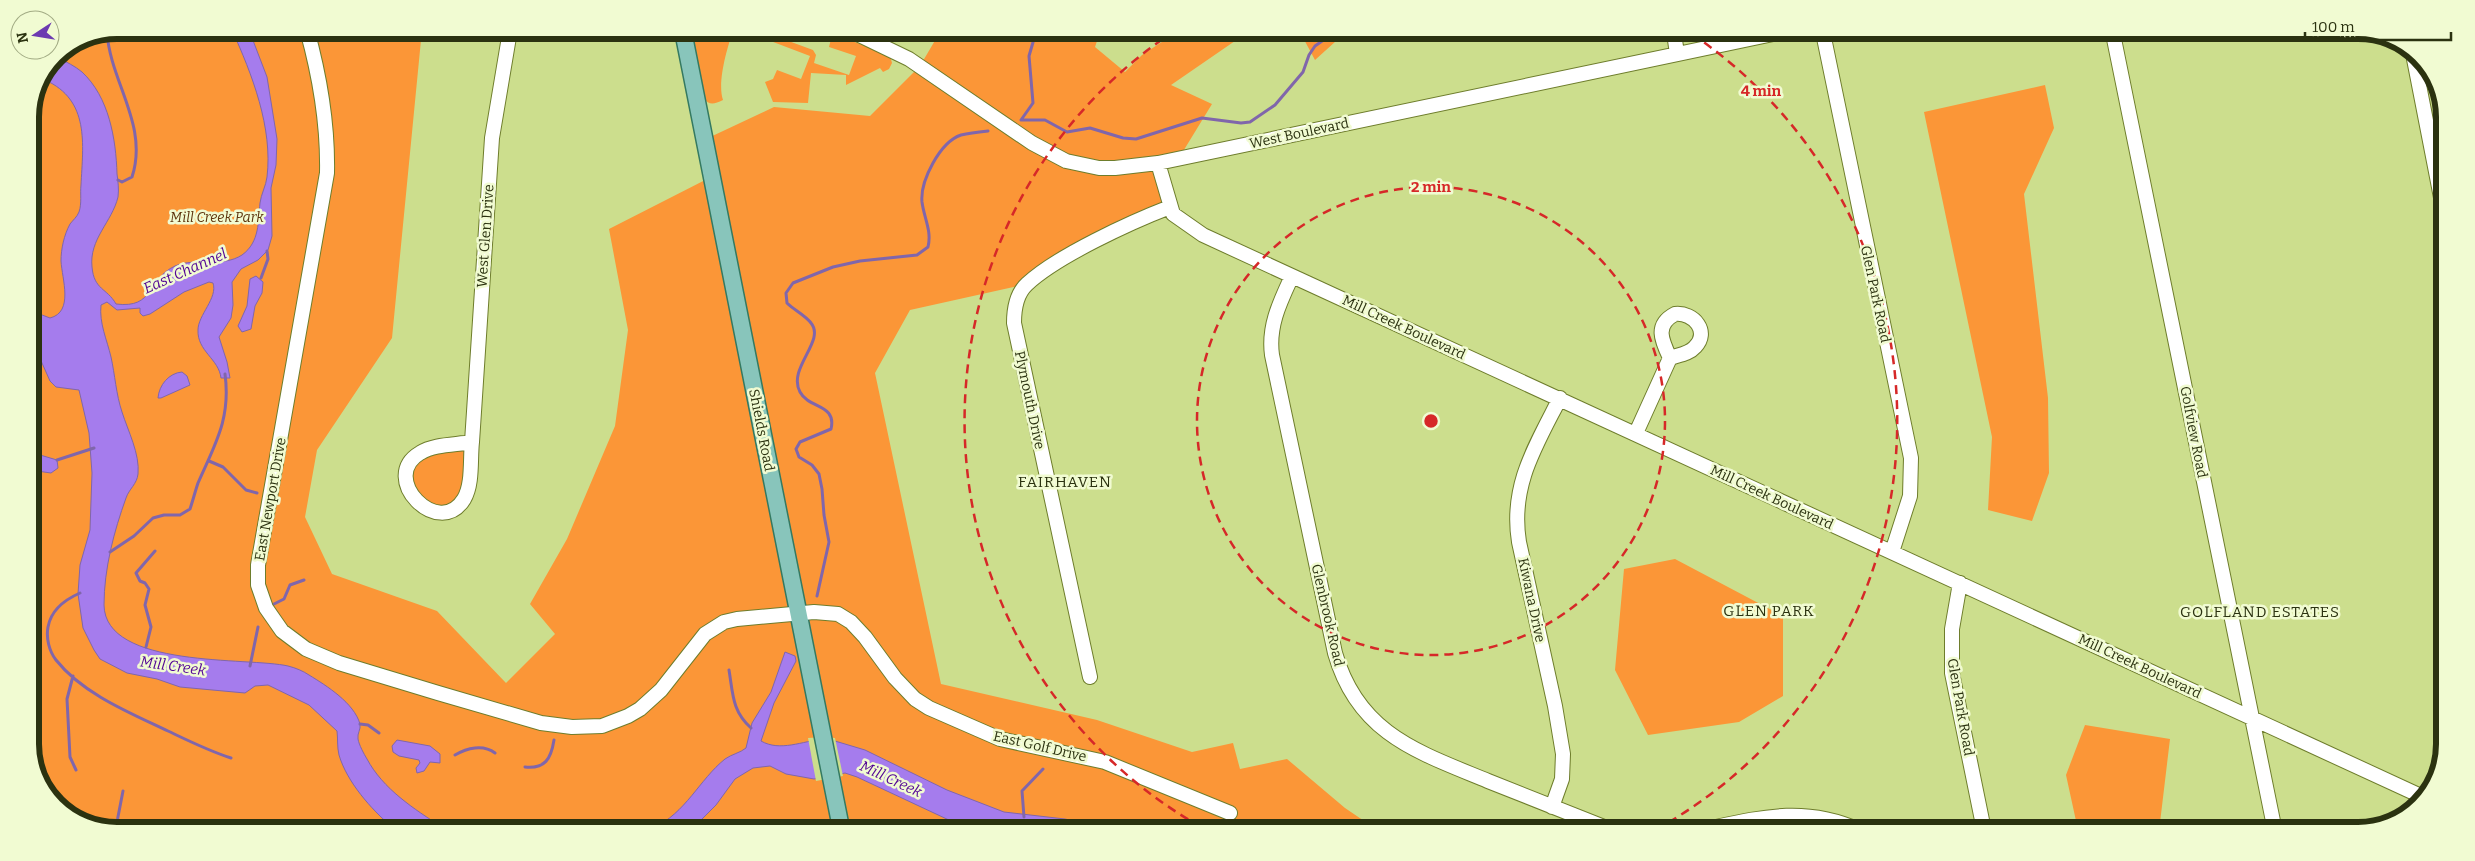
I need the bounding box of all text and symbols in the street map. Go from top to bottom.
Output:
north arrow [10,10,60,60]
scale bar [2305,10,2451,42]
text: 100 m [2312,18,2355,36]
text: N [13,30,32,45]
text: 4 min [1741,82,1782,100]
street label: West Boulevard [1248,115,1350,152]
text: 2 min [1411,178,1451,196]
street label: West Glen Drive [473,184,498,288]
park label: Mill Creek Park [170,209,264,226]
street label: Glen Park Road [1857,244,1894,344]
water label: East Channel [141,245,229,297]
street label: Mill Creek Boulevard [1339,291,1468,363]
street label: Plymouth Drive [1011,349,1048,451]
street label: Golfview Road [2176,385,2211,479]
street label: Shields Road [745,387,778,473]
centre of rings [1422,412,1440,430]
street label: East Newport Drive [251,436,290,562]
street label: Mill Creek Boulevard [1707,461,1836,533]
district label: FAIRHAVEN [1018,473,1112,491]
street label: Kiwana Drive [1514,556,1549,644]
street label: Glenbrook Road [1307,562,1348,668]
district label: GLEN PARK [1723,602,1815,620]
district label: GOLFLAND ESTATES [2180,603,2340,621]
street label: Mill Creek Boulevard [2075,630,2204,702]
water label: Mill Creek [139,652,208,680]
street label: Glen Park Road [1944,657,1977,757]
street label: East Golf Drive [992,727,1088,765]
water label: Mill Creek [857,757,926,802]

